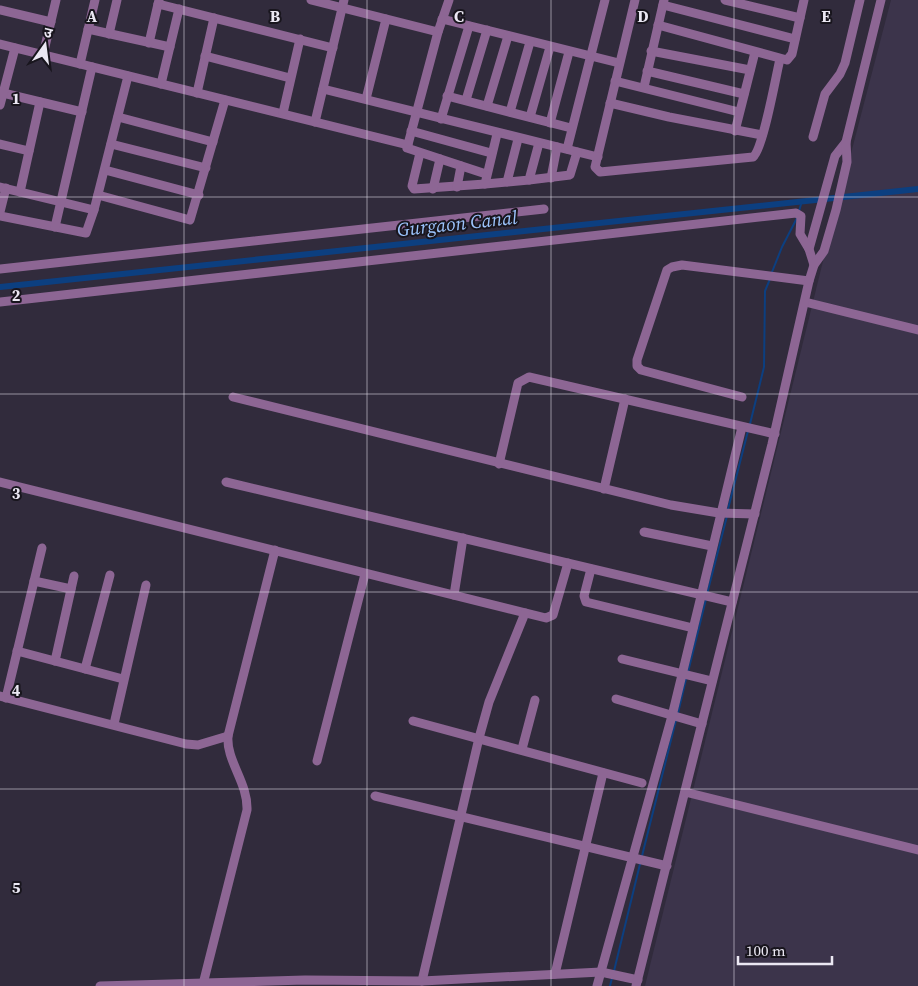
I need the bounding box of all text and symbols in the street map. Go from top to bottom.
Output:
text: A [87,5,98,27]
text: B [270,5,281,27]
text: C [454,5,464,27]
text: D [637,5,649,27]
text: E [821,5,831,27]
north arrow [20,20,70,70]
text: उ [42,22,55,43]
text: 1 [12,87,20,109]
water label: Gurgaon Canal [396,204,519,242]
text: 2 [12,284,21,306]
text: 3 [12,482,21,504]
text: 4 [12,679,21,701]
text: 5 [12,876,21,898]
scale bar [738,934,832,966]
text: 100 m [746,940,786,961]

